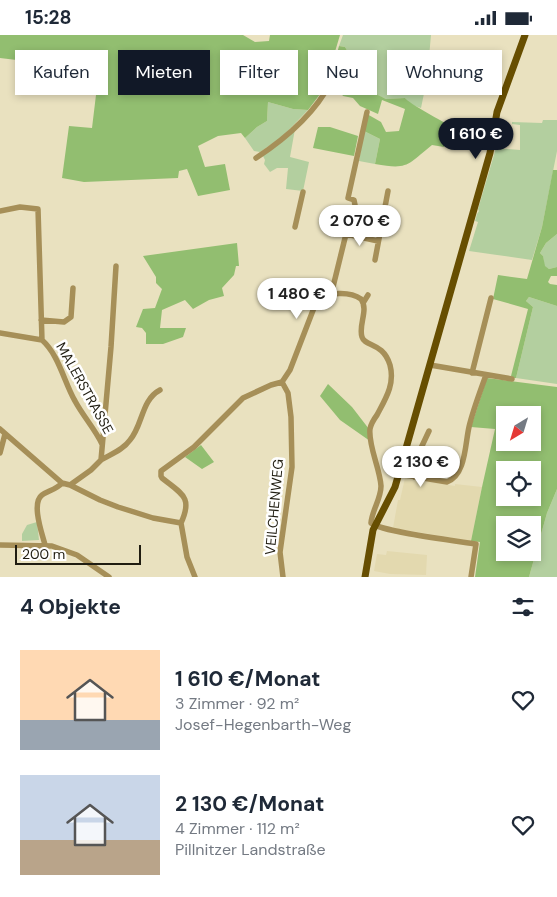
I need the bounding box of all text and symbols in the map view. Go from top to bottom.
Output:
text: 15:28 [25,5,71,30]
chip: Kaufen [15,50,108,95]
chip: Mieten [118,50,210,95]
chip: Filter [220,50,298,95]
chip: Neu [308,50,377,95]
chip: Wohnung [387,50,502,95]
pin: 1 610 € [430,117,522,160]
text: 1 610 € [449,123,503,144]
pin: 2 070 € [314,205,406,247]
text: 2 070 € [330,210,390,231]
pin: 1 480 € [251,277,343,320]
text: 1 480 € [268,283,326,304]
street label: MALERSTRASSE [52,339,118,437]
north arrow [496,406,541,451]
map controls [496,406,541,561]
pin: 2 130 € [375,445,467,488]
text: 2 130 € [393,451,449,472]
street label: VEILCHENWEG [261,458,287,556]
button: locate [496,461,541,506]
button: layers [496,516,541,561]
scale bar [15,542,141,565]
text: 200 m [22,545,65,563]
text: 4 Objekte [20,593,121,621]
icon: filters [509,593,537,621]
text: 1 610 €/Monat [175,665,320,693]
icon: home [60,670,120,730]
icon: heart [509,686,537,714]
text: 3 Zimmer · 92 m² [175,693,299,714]
text: Josef-Hegenbarth-Weg [175,714,351,735]
text: 2 130 €/Monat [175,790,324,818]
icon: home [60,795,120,855]
icon: heart [509,811,537,839]
text: 4 Zimmer · 112 m² [175,818,300,839]
text: Pillnitzer Landstraße [175,839,326,860]

